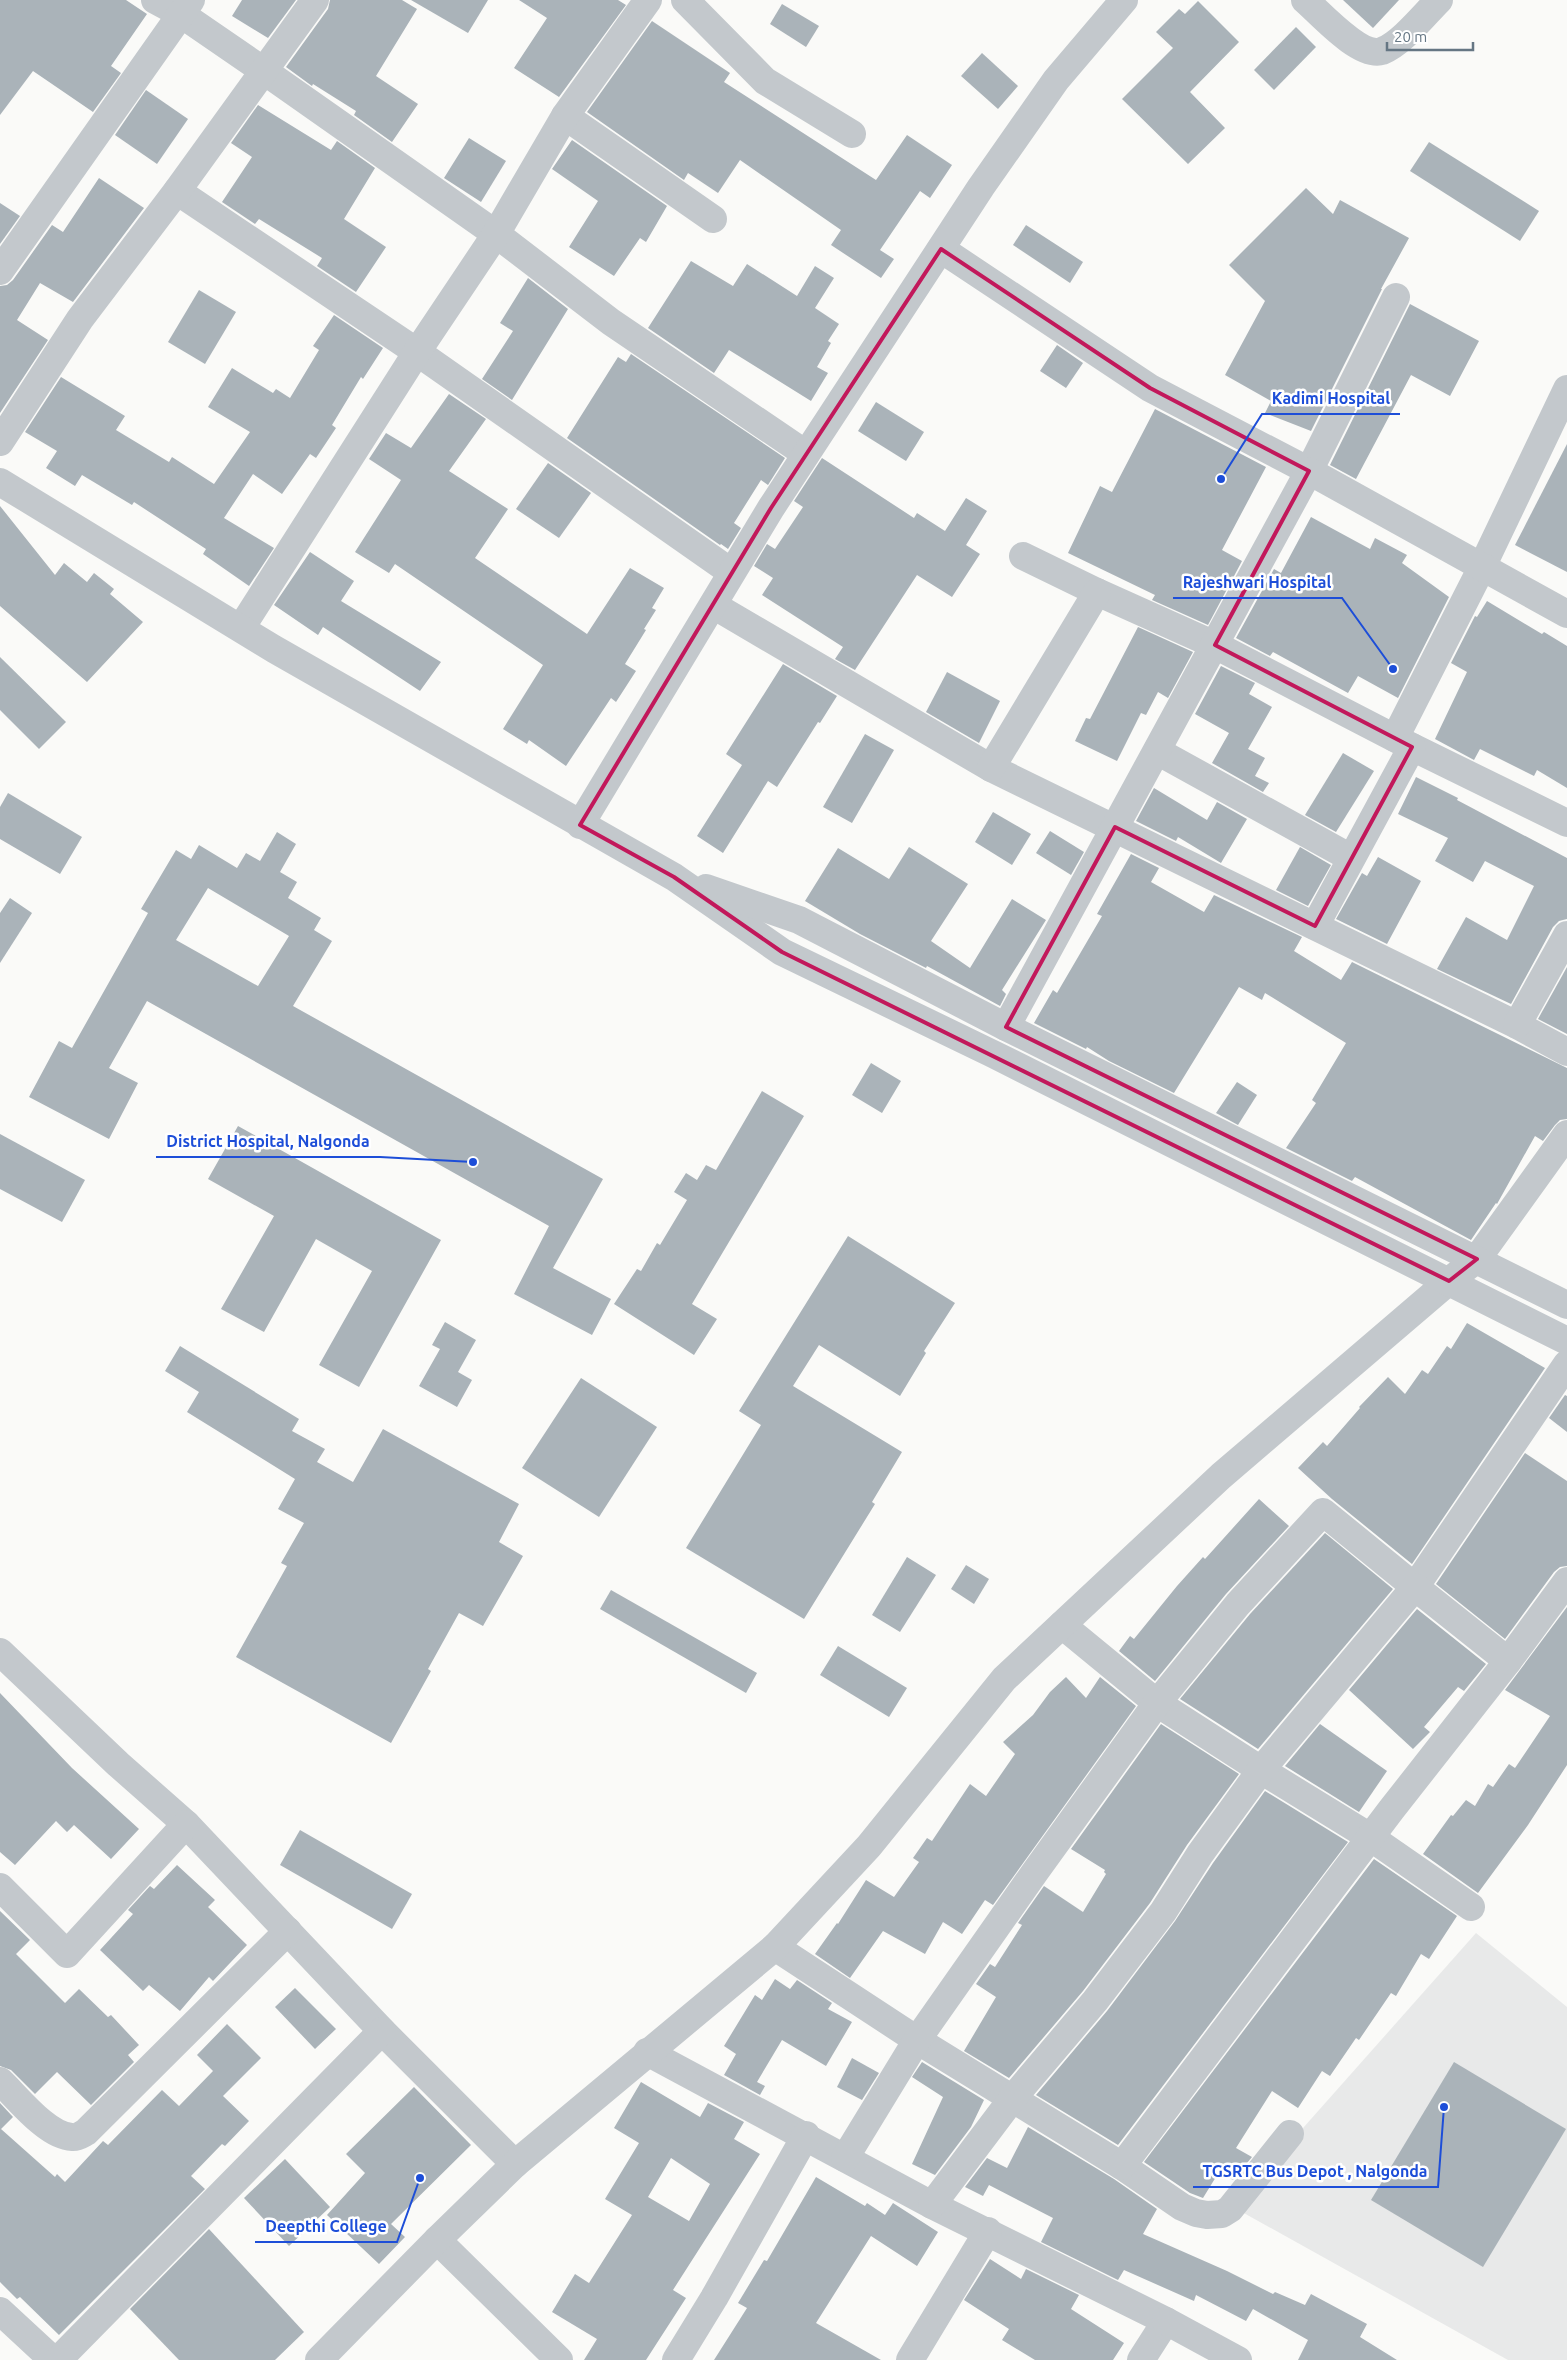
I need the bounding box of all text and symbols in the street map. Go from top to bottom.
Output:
scale bar [1387,20,1473,52]
text: 20 m [1394,28,1427,45]
callout: Kadimi Hospital [1262,383,1400,414]
text: Kadimi Hospital [1272,389,1390,407]
callout: Rajeshwari Hospital [1173,567,1342,598]
text: Rajeshwari Hospital [1183,573,1331,591]
callout: District Hospital, Nalgonda [156,1126,380,1157]
text: District Hospital, Nalgonda [166,1132,370,1150]
callout: TGSRTC Bus Depot , Nalgonda [1193,2156,1438,2187]
text: TGSRTC Bus Depot , Nalgonda [1202,2162,1428,2180]
callout: Deepthi College [255,2211,397,2242]
text: Deepthi College [265,2217,387,2235]

